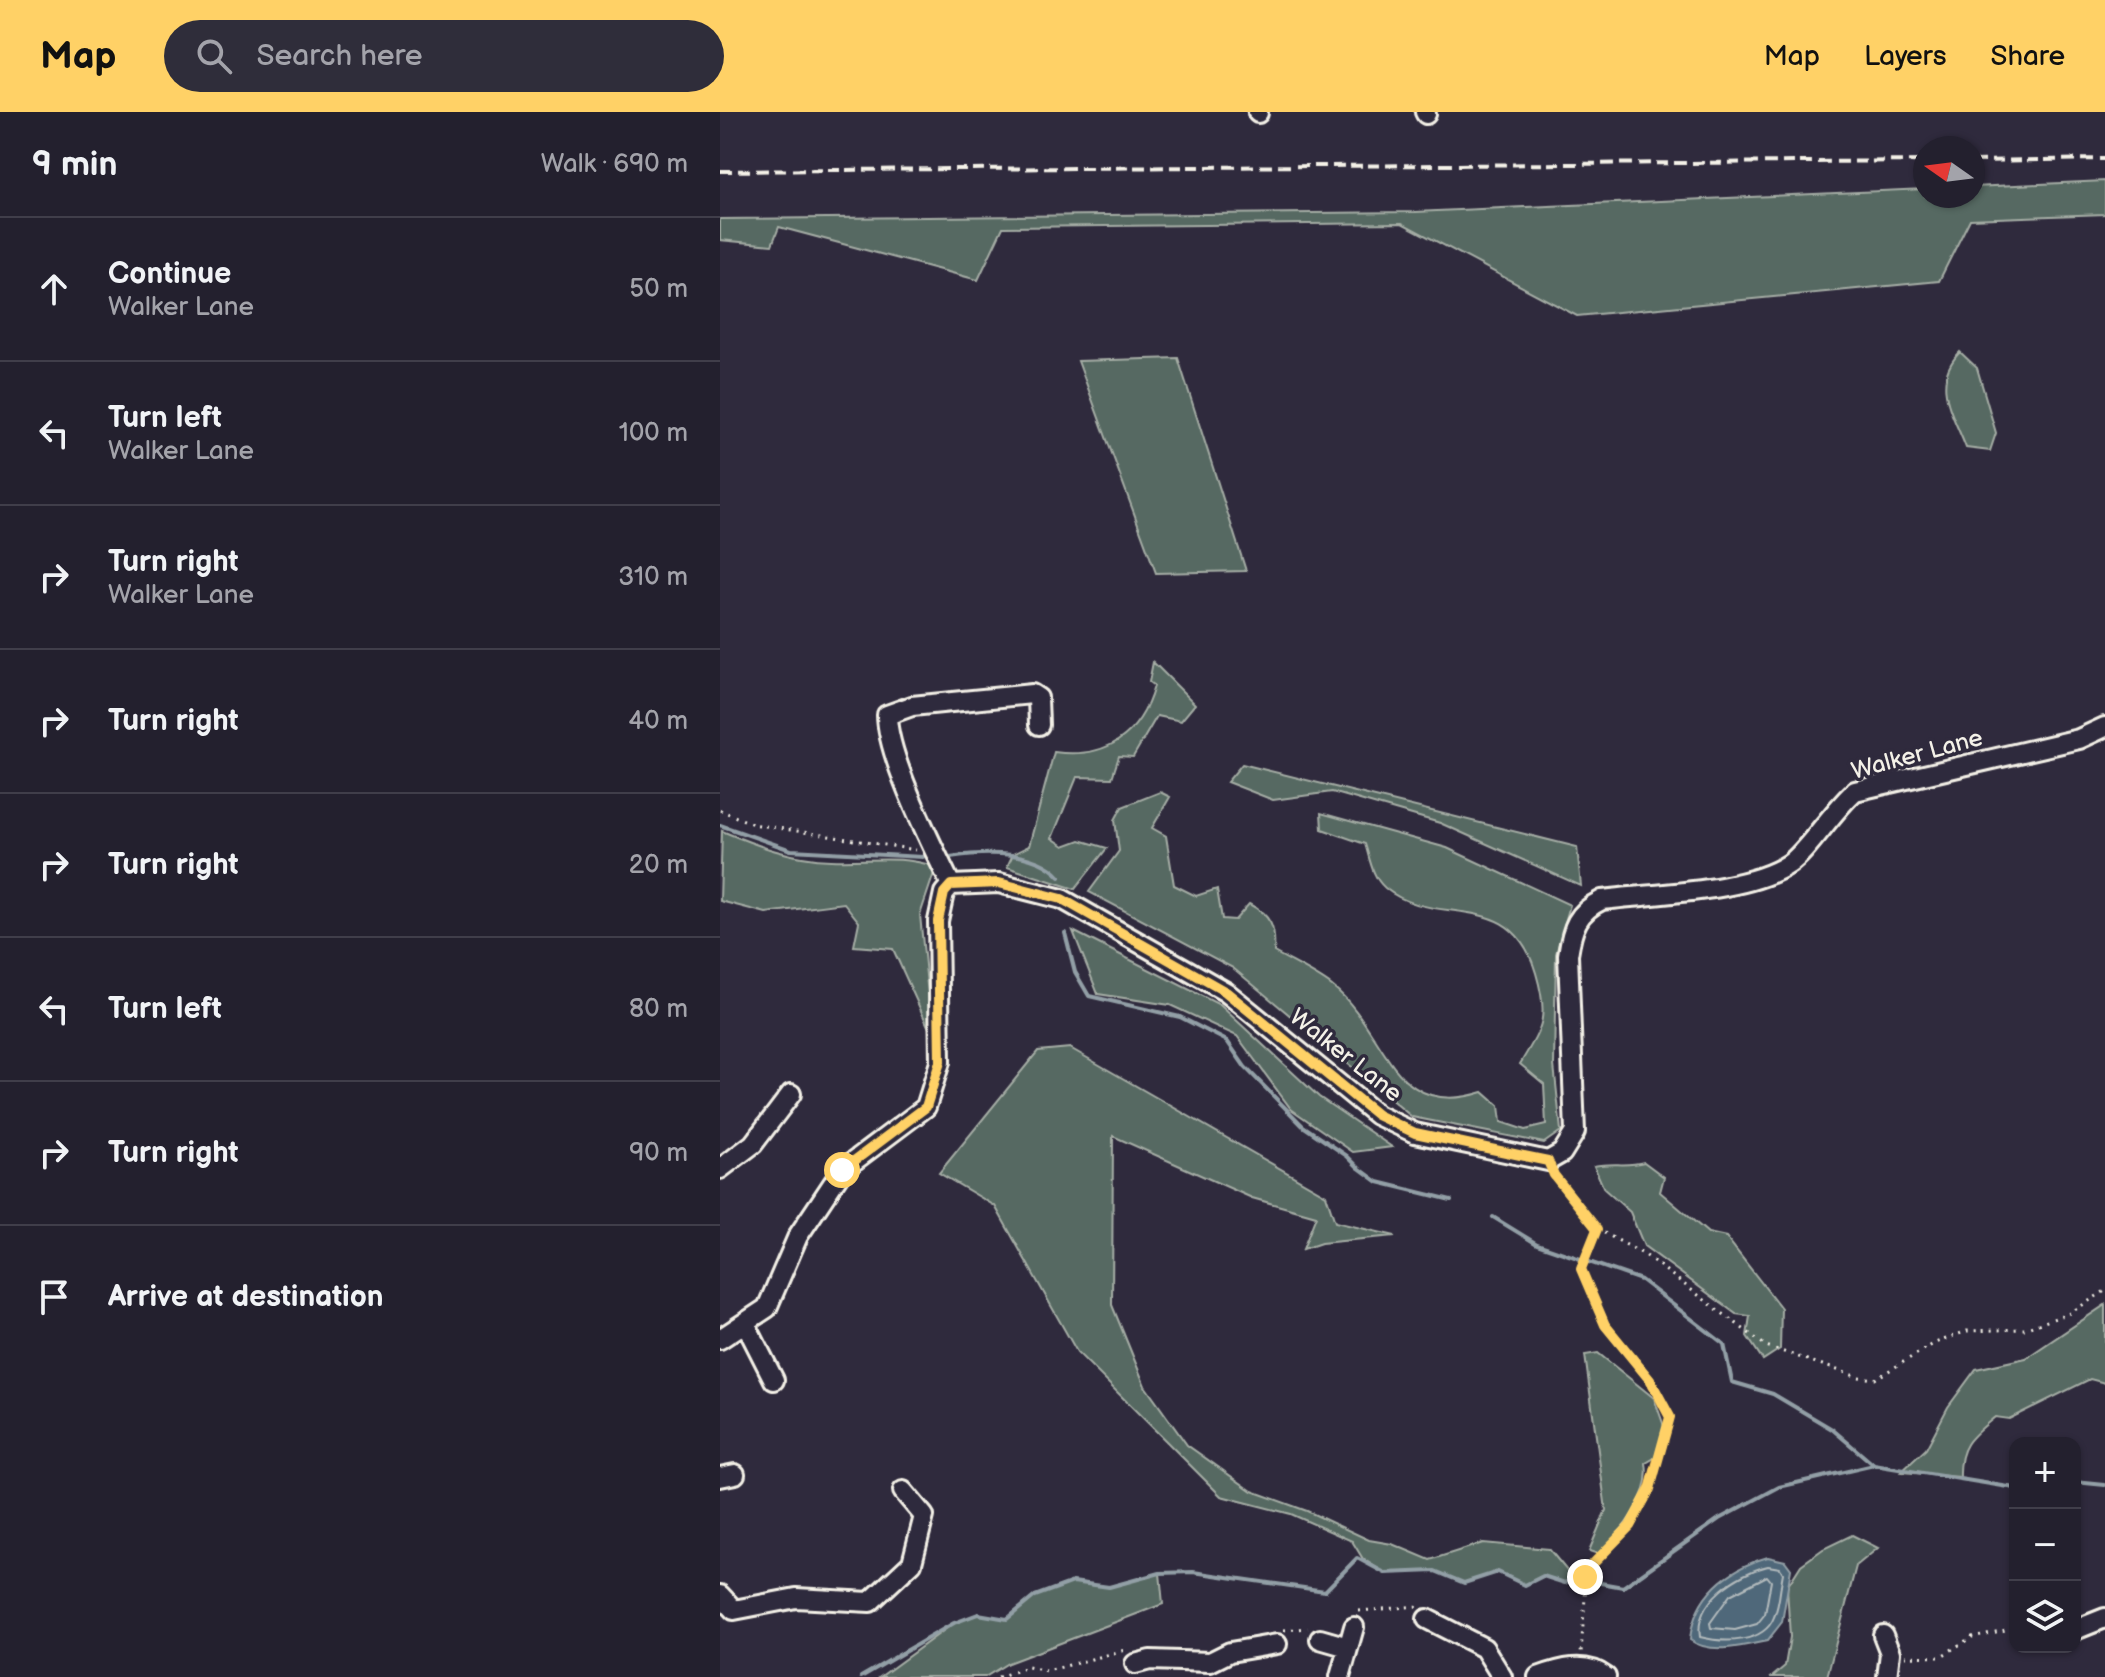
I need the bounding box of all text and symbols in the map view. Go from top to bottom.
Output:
search box [164,20,724,92]
text: Map [40,34,116,79]
icon: search [192,34,236,78]
text: Search here [256,38,423,74]
text: Map [1764,40,1820,73]
text: Layers [1864,40,1947,73]
text: Share [1991,40,2065,73]
north arrow [1913,136,1985,208]
text: 9 min [32,144,117,185]
text: Walk · 690 m [541,149,688,180]
text: Continue [108,256,231,292]
icon: ahead [32,267,76,311]
text: 50 m [629,274,688,305]
text: Walker Lane [108,292,254,323]
text: Turn left [108,400,222,436]
icon: left [32,411,76,455]
text: 100 m [619,418,688,449]
text: Walker Lane [108,436,254,467]
text: Turn right [108,544,239,580]
icon: right [32,555,76,599]
text: 310 m [618,562,688,593]
text: Walker Lane [108,580,254,611]
icon: right [32,699,76,743]
text: Turn right [108,703,239,739]
text: 40 m [628,706,688,737]
street label: Walker Lane [1848,723,1986,786]
icon: right [32,843,76,887]
text: Turn right [108,847,239,883]
text: 20 m [629,850,688,881]
icon: left [32,987,76,1031]
text: Turn left [108,991,222,1027]
text: 80 m [629,994,688,1025]
street label: Walker Lane [1284,1003,1408,1108]
icon: right [32,1131,76,1175]
text: Turn right [108,1135,239,1171]
text: 90 m [629,1138,688,1169]
route start [824,1152,860,1188]
icon: arrive [32,1275,76,1319]
text: Arrive at destination [108,1279,384,1315]
map controls [2009,1437,2081,1653]
button: + [2009,1437,2081,1509]
button: − [2009,1509,2081,1581]
route end [1567,1559,1603,1595]
button: layers [2009,1581,2081,1653]

